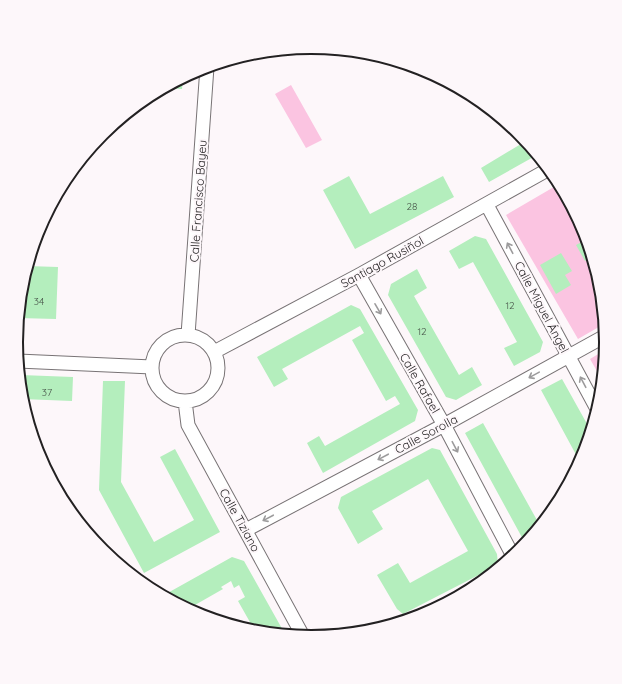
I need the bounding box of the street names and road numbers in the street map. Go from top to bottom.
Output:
street label: Calle Francisco Bayeu [186,139,210,263]
street label: Santiago Rusiñol [338,233,426,291]
street label: Calle Miguel Ángel [512,259,572,355]
street label: Calle Rafael [397,350,443,416]
street label: Calle Sorolla [392,411,460,457]
street label: Calle Tiziano [216,486,264,554]

